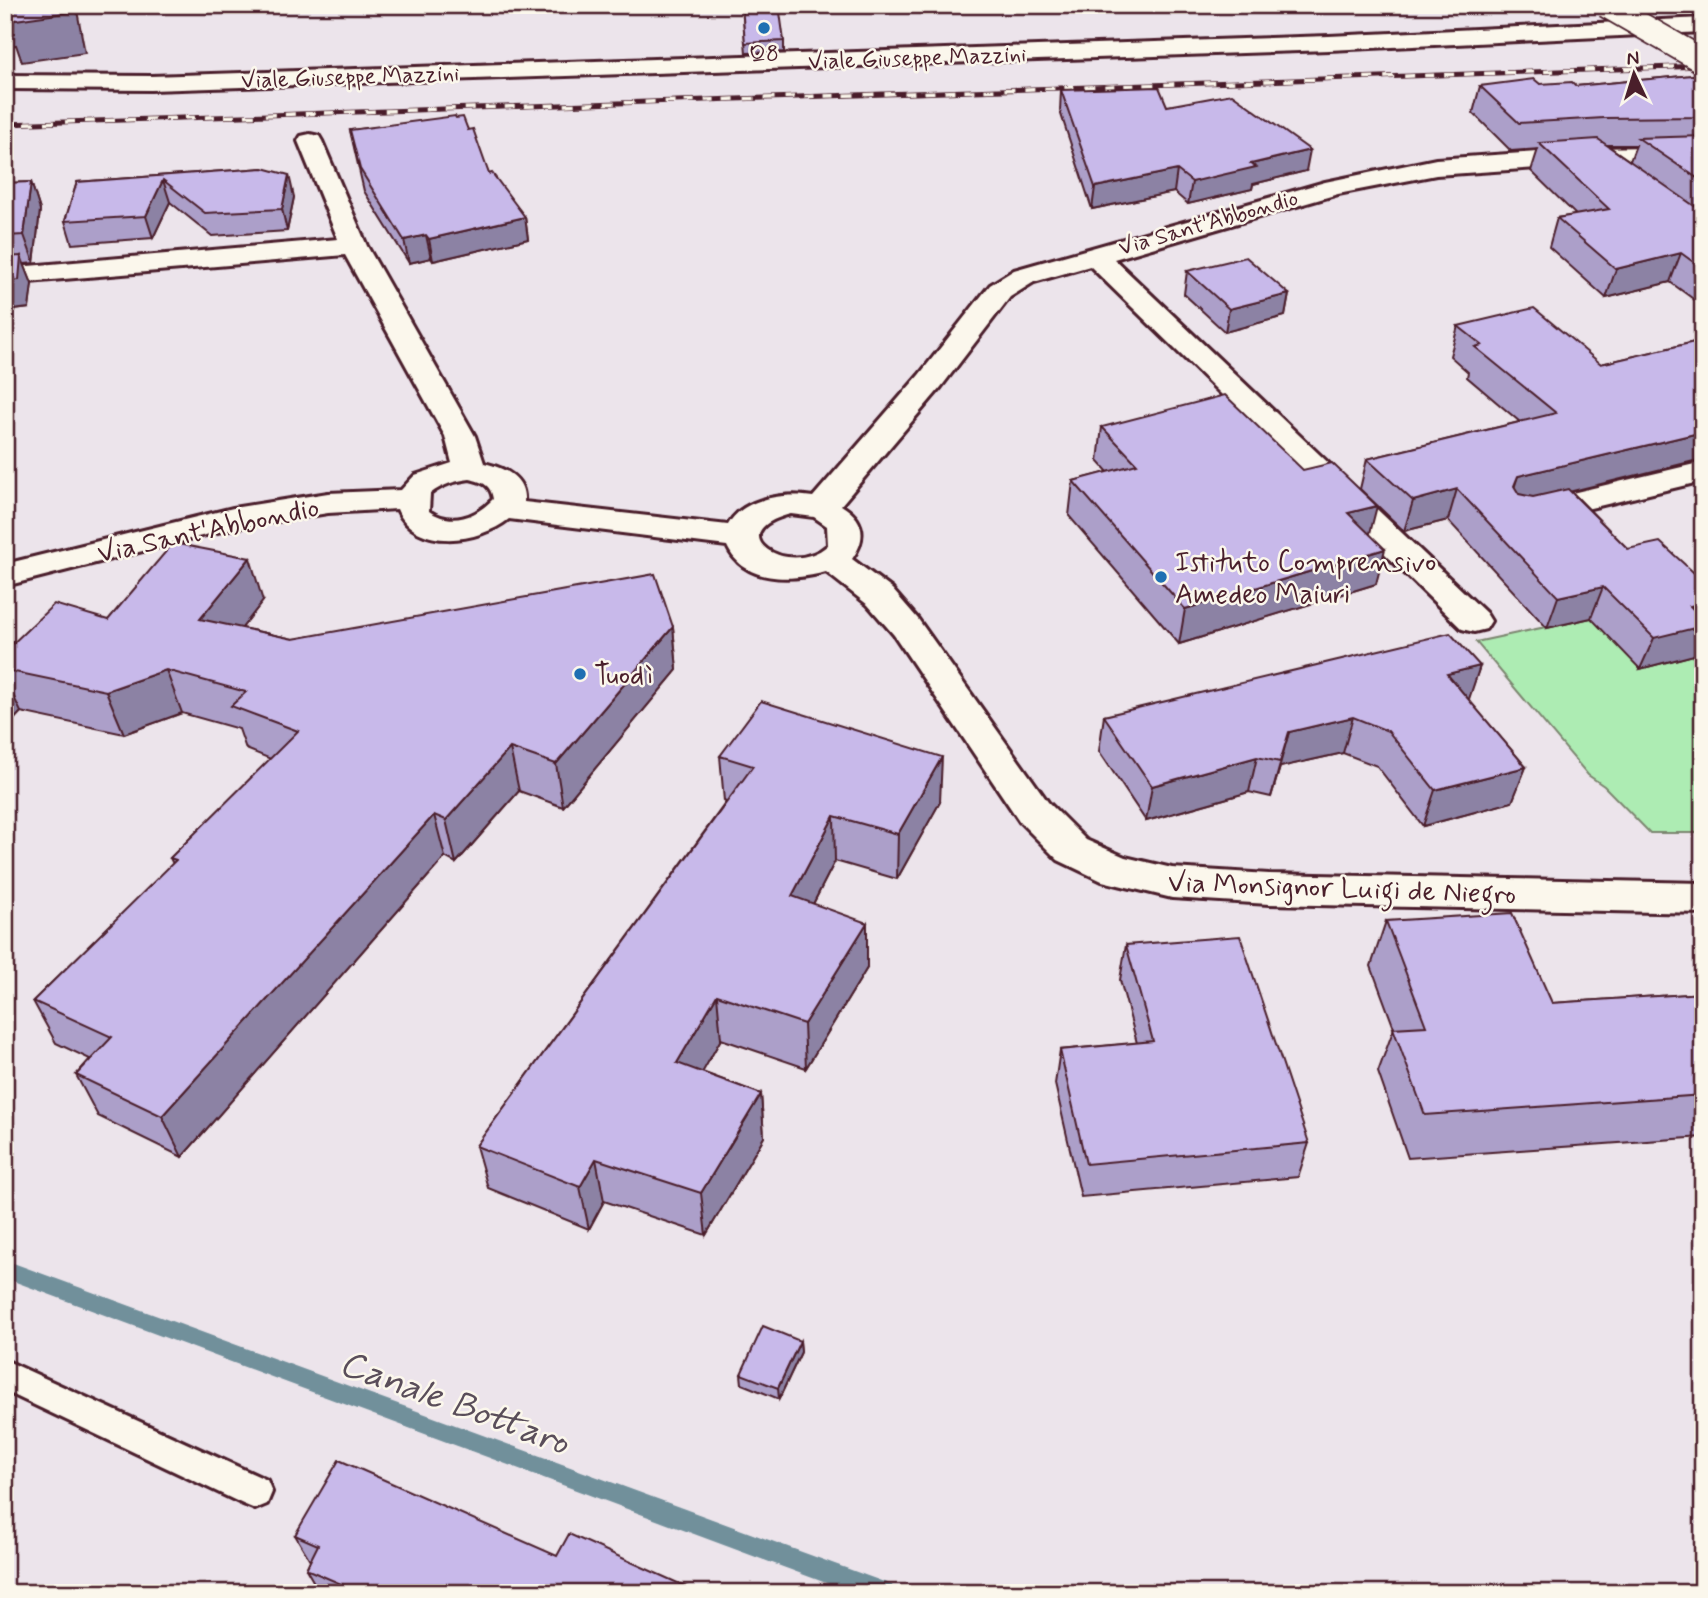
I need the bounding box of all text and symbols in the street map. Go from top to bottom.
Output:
marker: Q8 [756,20,772,36]
north arrow [1600,38,1670,108]
place label: Q8 [749,40,779,70]
street label: Viale Giuseppe Mazzini [807,40,1027,78]
text: N [1626,46,1640,71]
street label: Viale Giuseppe Mazzini [240,59,460,97]
street label: Via Sant'Abbondio [1115,184,1302,264]
street label: Via Sant'Abbondio [94,490,323,573]
place label: Istituto Comprensivo Amedeo Maiuri [1175,545,1436,614]
marker: Istituto Comprensivo Amedeo Maiuri [1153,569,1169,585]
place label: Tuodì [594,658,652,695]
marker: Tuodì [572,666,588,682]
street label: Via Monsignor Luigi de Niegro [1167,865,1517,917]
water label: Canale Bottaro [333,1340,577,1468]

